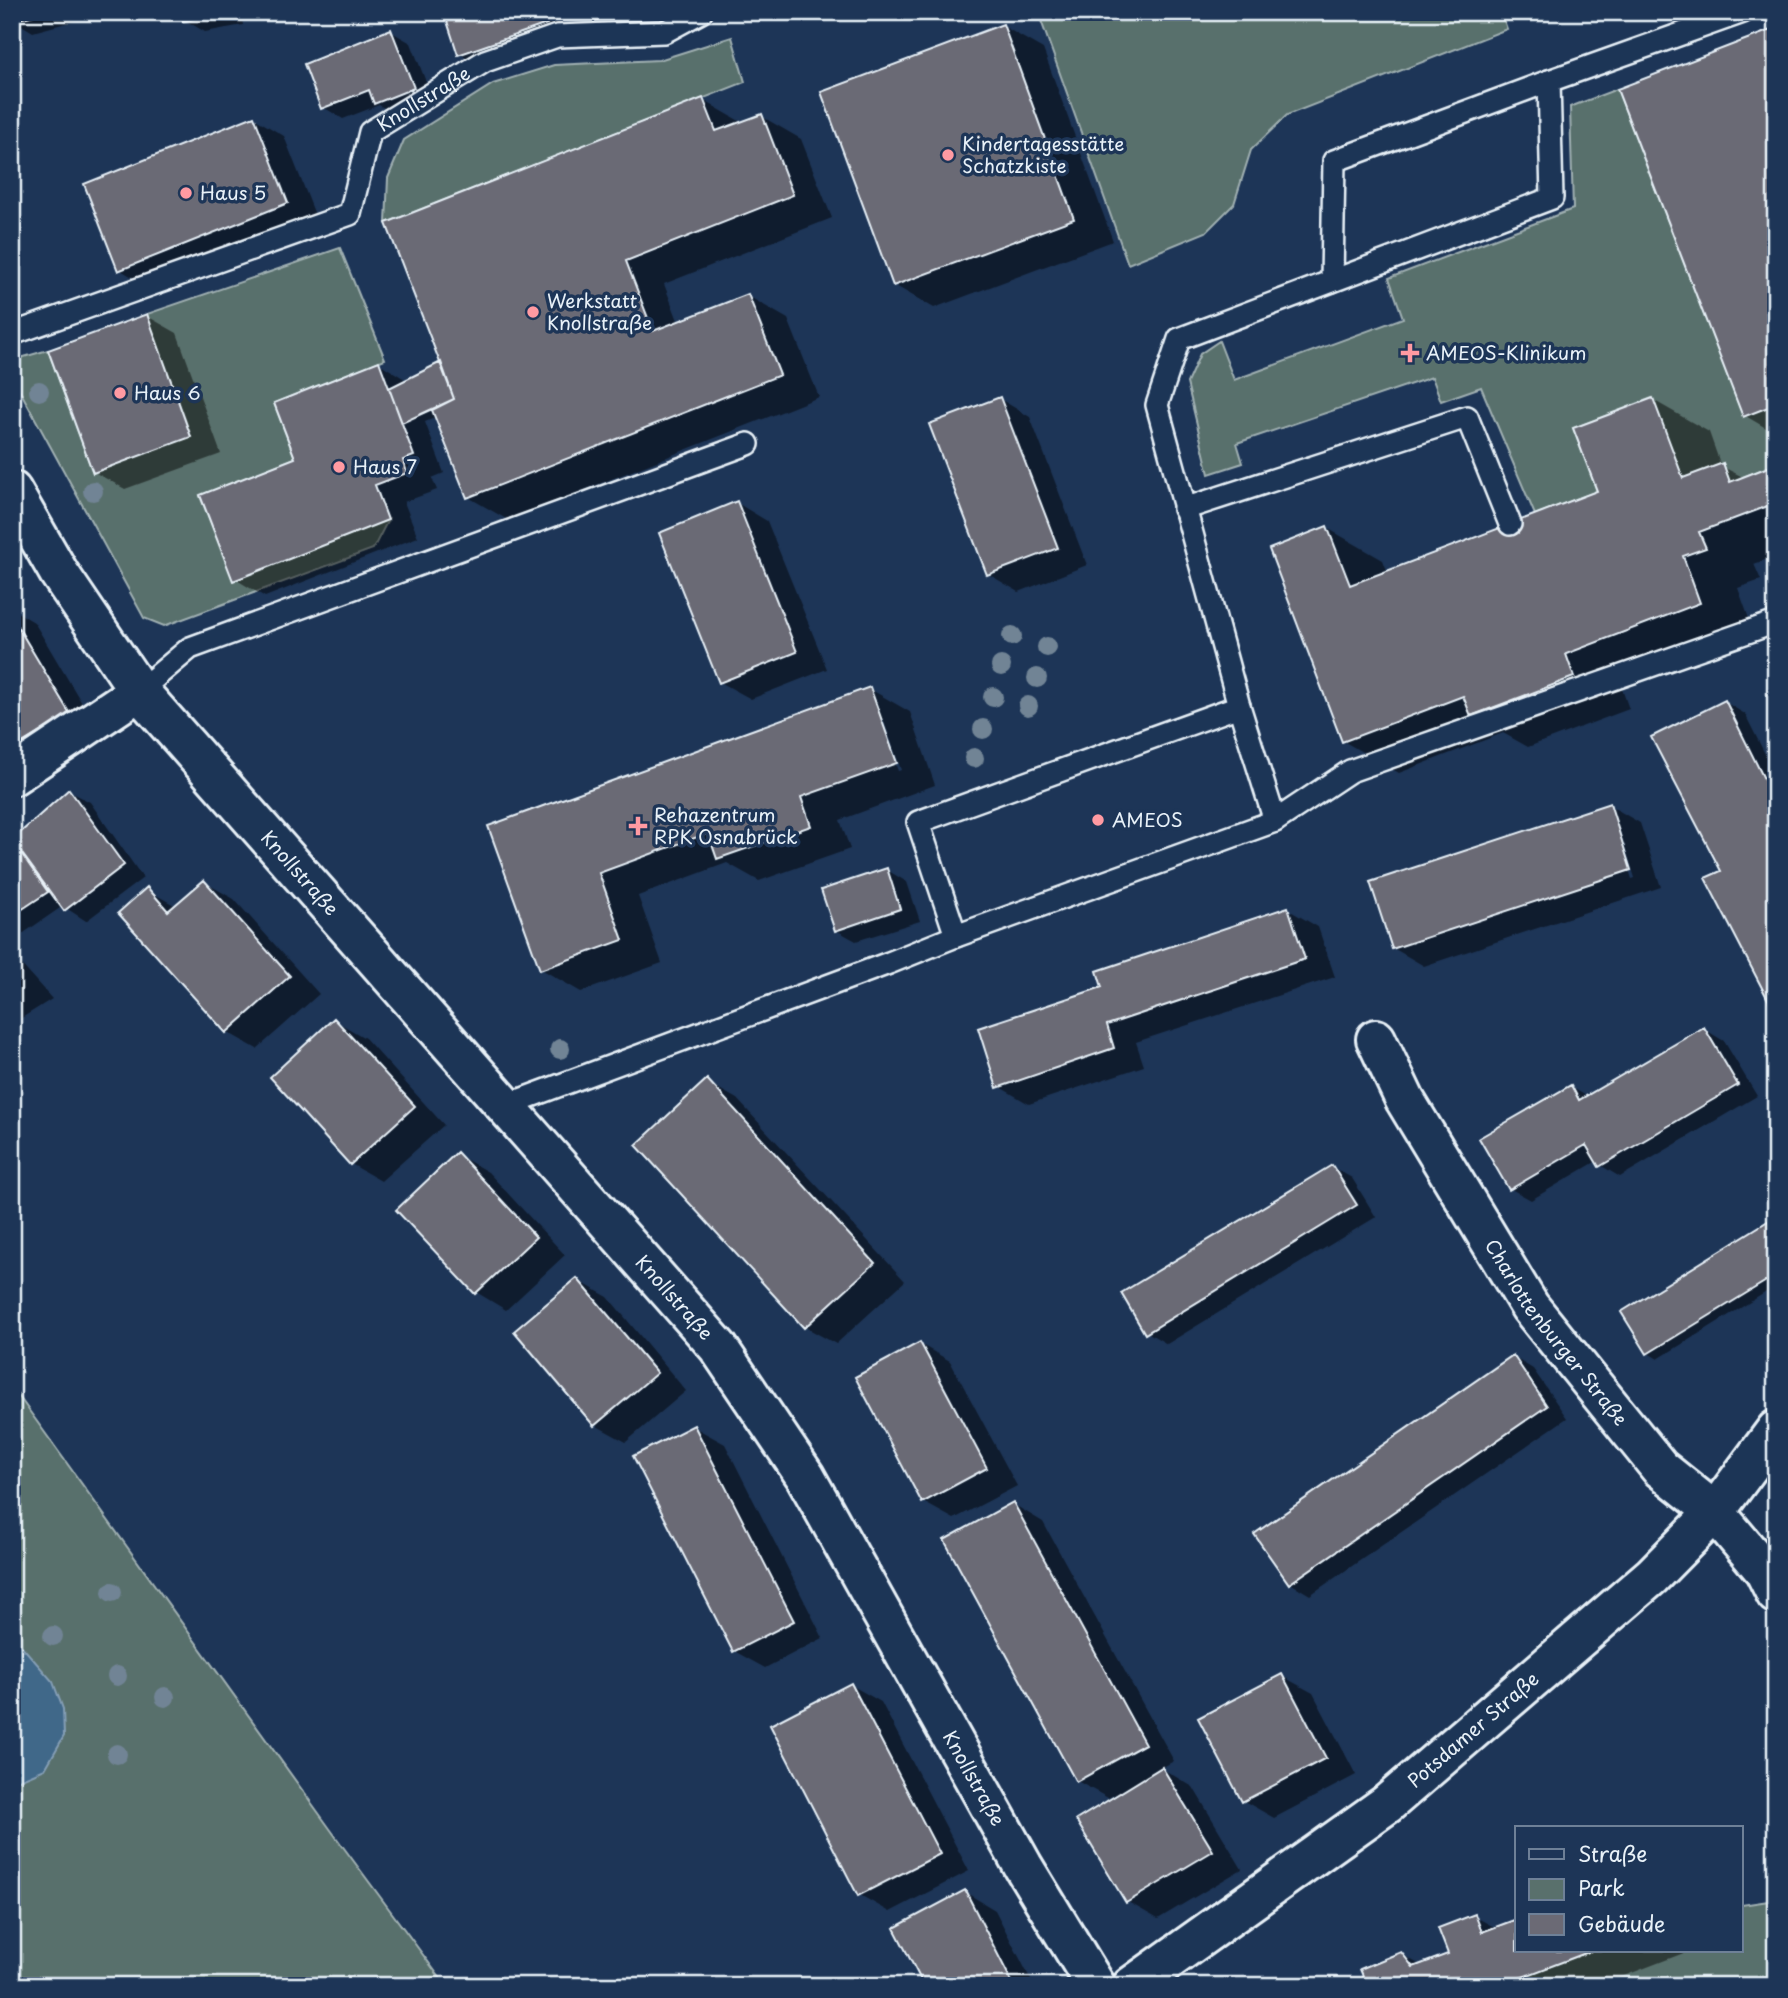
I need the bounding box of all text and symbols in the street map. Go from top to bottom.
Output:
street label: Knollstraße [371,59,475,138]
place label: Kindertagesstätte Schatzkiste [962,129,1124,179]
marker: Kindertagesstätte Schatzkiste [940,147,956,163]
place label: Haus 5 [200,178,266,206]
marker: Haus 5 [178,185,194,201]
place label: Werkstatt Knollstraße [547,286,652,336]
marker: Werkstatt Knollstraße [525,304,541,320]
place label: AMEOS-Klinikum [1426,338,1586,366]
marker: AMEOS-Klinikum [1400,343,1420,363]
place label: Haus 6 [134,378,201,406]
marker: Haus 6 [112,385,128,401]
place label: Haus 7 [353,452,417,480]
marker: Haus 7 [331,459,347,475]
place label: Rehazentrum RPK Osnabrück [654,800,798,850]
place label: AMEOS [1112,805,1183,833]
marker: AMEOS [1090,812,1106,828]
marker: Rehazentrum RPK Osnabrück [628,816,648,836]
street label: Knollstraße [255,824,346,921]
street label: Charlottenburger Straße [1479,1233,1635,1431]
street label: Knollstraße [630,1248,720,1346]
street label: Potsdamer Straße [1401,1665,1544,1794]
street label: Knollstraße [937,1725,1013,1831]
legend [1515,1826,1742,1952]
text: Straße [1578,1837,1647,1869]
text: Park [1578,1871,1625,1903]
text: Gebäude [1578,1907,1665,1939]

